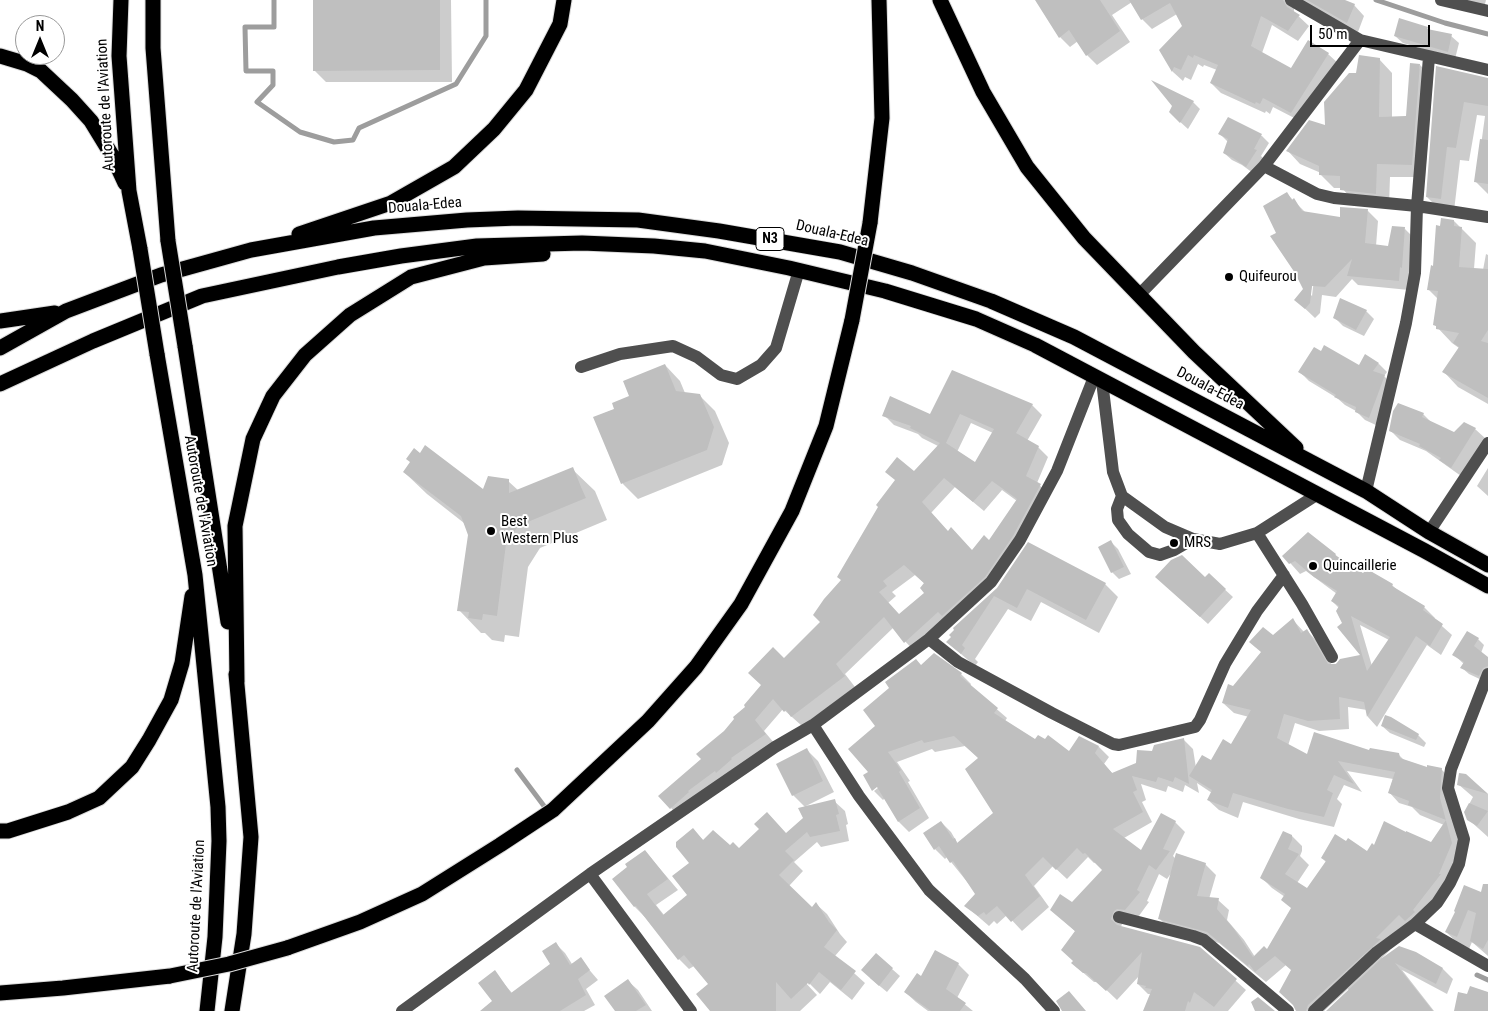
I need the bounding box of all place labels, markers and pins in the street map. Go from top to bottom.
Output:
place label: Quifeurou [1239,268,1297,286]
marker: Quifeurou [1223,271,1235,283]
place label: Best Western Plus [501,513,579,548]
marker: Best Western Plus [485,525,497,537]
place label: MRS [1184,534,1211,552]
marker: MRS [1168,537,1180,549]
place label: Quincaillerie [1323,557,1396,575]
marker: Quincaillerie [1307,560,1319,572]

